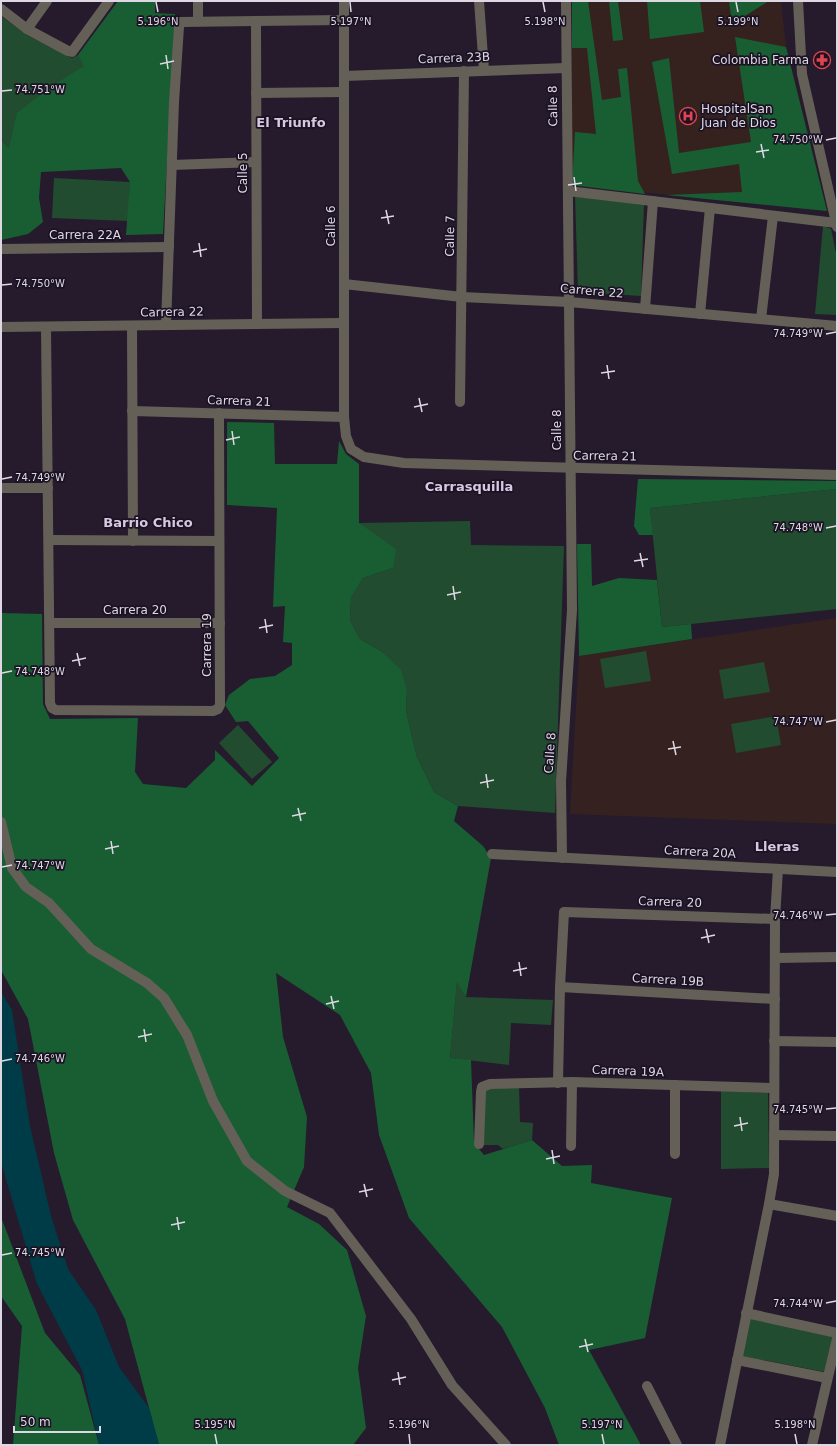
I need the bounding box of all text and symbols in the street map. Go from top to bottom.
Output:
text: 5.196°N [137,16,179,27]
text: 5.197°N [330,16,372,27]
text: 5.198°N [524,16,566,27]
text: 5.199°N [717,16,759,27]
street label: Carrera 23B [418,50,490,66]
pharmacy icon: Colombia Farma [812,50,832,70]
place label: Colombia Farma [712,53,809,67]
text: 74.751°W [15,84,65,95]
street label: Calle 8 [546,85,560,127]
place label: HospitalSan Juan de Dios [700,102,776,130]
hospital icon: HospitalSan Juan de Dios [678,106,698,126]
district label: El Triunfo [256,115,326,130]
text: 74.750°W [773,134,823,145]
street label: Calle 5 [236,152,250,194]
street label: Calle 6 [324,205,338,247]
street label: Calle 7 [443,215,457,257]
street label: Carrera 22A [49,228,122,242]
text: 74.750°W [15,278,65,289]
street label: Carrera 22 [560,281,624,301]
street label: Carrera 22 [140,304,204,320]
text: 74.749°W [773,328,823,339]
street label: Carrera 21 [207,393,271,409]
street label: Calle 8 [550,409,564,451]
street label: Carrera 21 [573,448,637,464]
text: 74.749°W [15,472,65,483]
district label: Carrasquilla [425,479,513,494]
district label: Barrio Chico [103,515,193,530]
text: 74.748°W [773,522,823,533]
street label: Carrera 20 [103,603,167,617]
street label: Carrera 19 [200,613,214,677]
text: 74.748°W [15,666,65,677]
text: 74.747°W [773,716,823,727]
street label: Calle 8 [542,732,558,774]
district label: Lleras [755,839,799,854]
street label: Carrera 20A [664,843,737,861]
text: 74.747°W [15,860,65,871]
street label: Carrera 20 [638,894,702,910]
text: 74.746°W [773,910,823,921]
street label: Carrera 19B [632,971,704,989]
text: 74.746°W [15,1053,65,1064]
street label: Carrera 19A [592,1063,665,1079]
text: 74.745°W [773,1104,823,1115]
text: 74.745°W [15,1247,65,1258]
text: 74.744°W [773,1298,823,1309]
scale bar [14,1408,100,1434]
text: 50 m [20,1415,51,1429]
text: 5.195°N [194,1419,236,1430]
text: 5.196°N [388,1419,430,1430]
text: 5.197°N [581,1419,623,1430]
text: 5.198°N [774,1419,816,1430]

